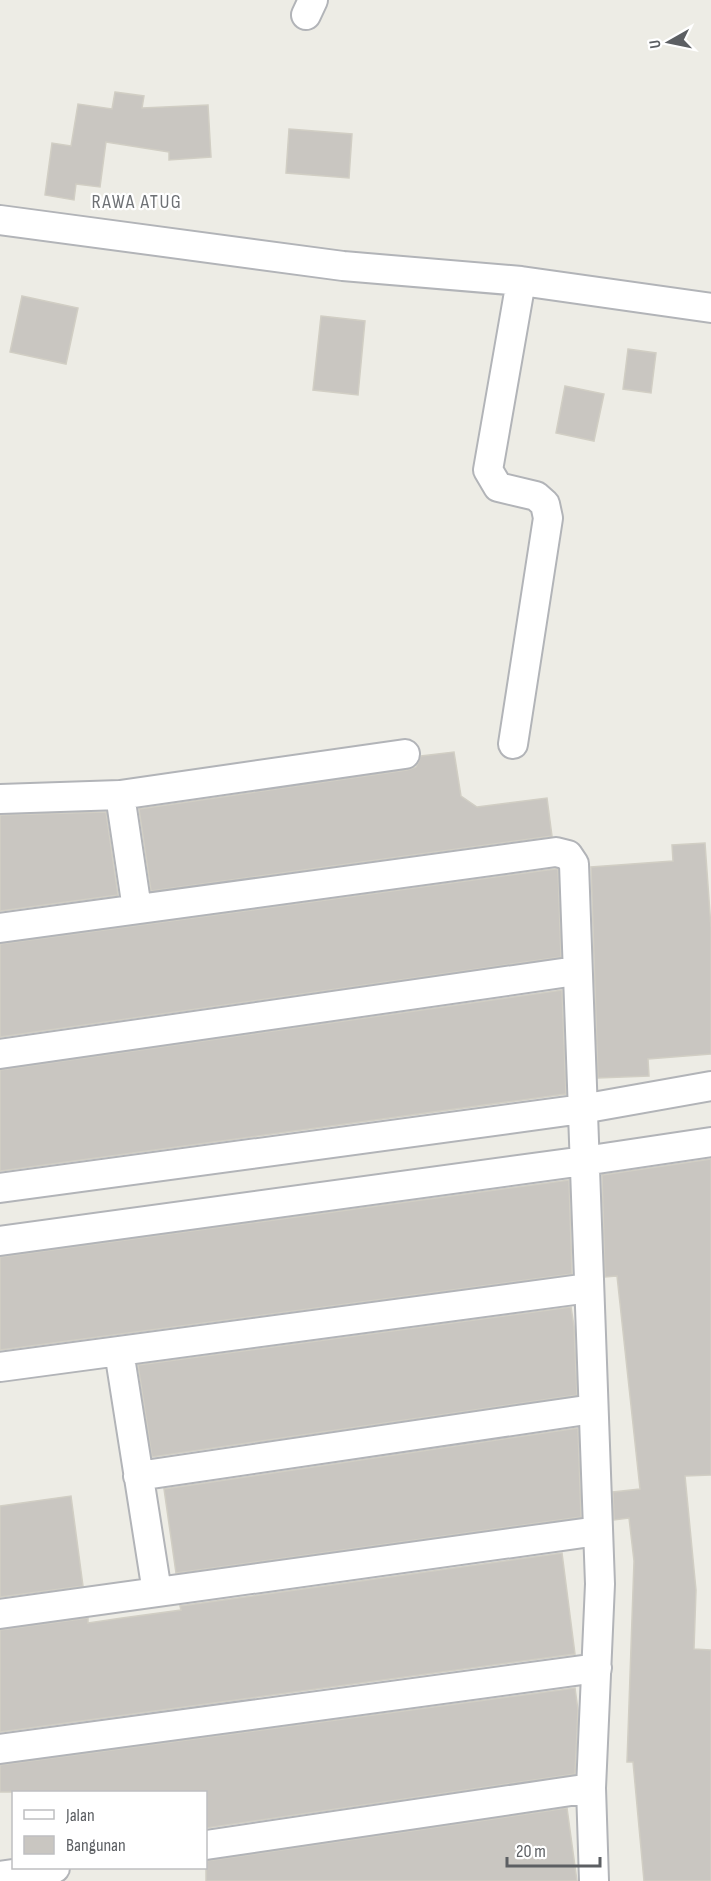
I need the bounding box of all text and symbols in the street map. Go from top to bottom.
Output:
north arrow [639,12,699,72]
text: U [646,39,666,50]
district label: RAWA ATUG [92,190,182,214]
legend [12,1791,207,1869]
text: Jalan [65,1805,95,1826]
scale bar [507,1830,600,1868]
text: Bangunan [66,1835,126,1856]
text: 20 m [516,1841,546,1862]

